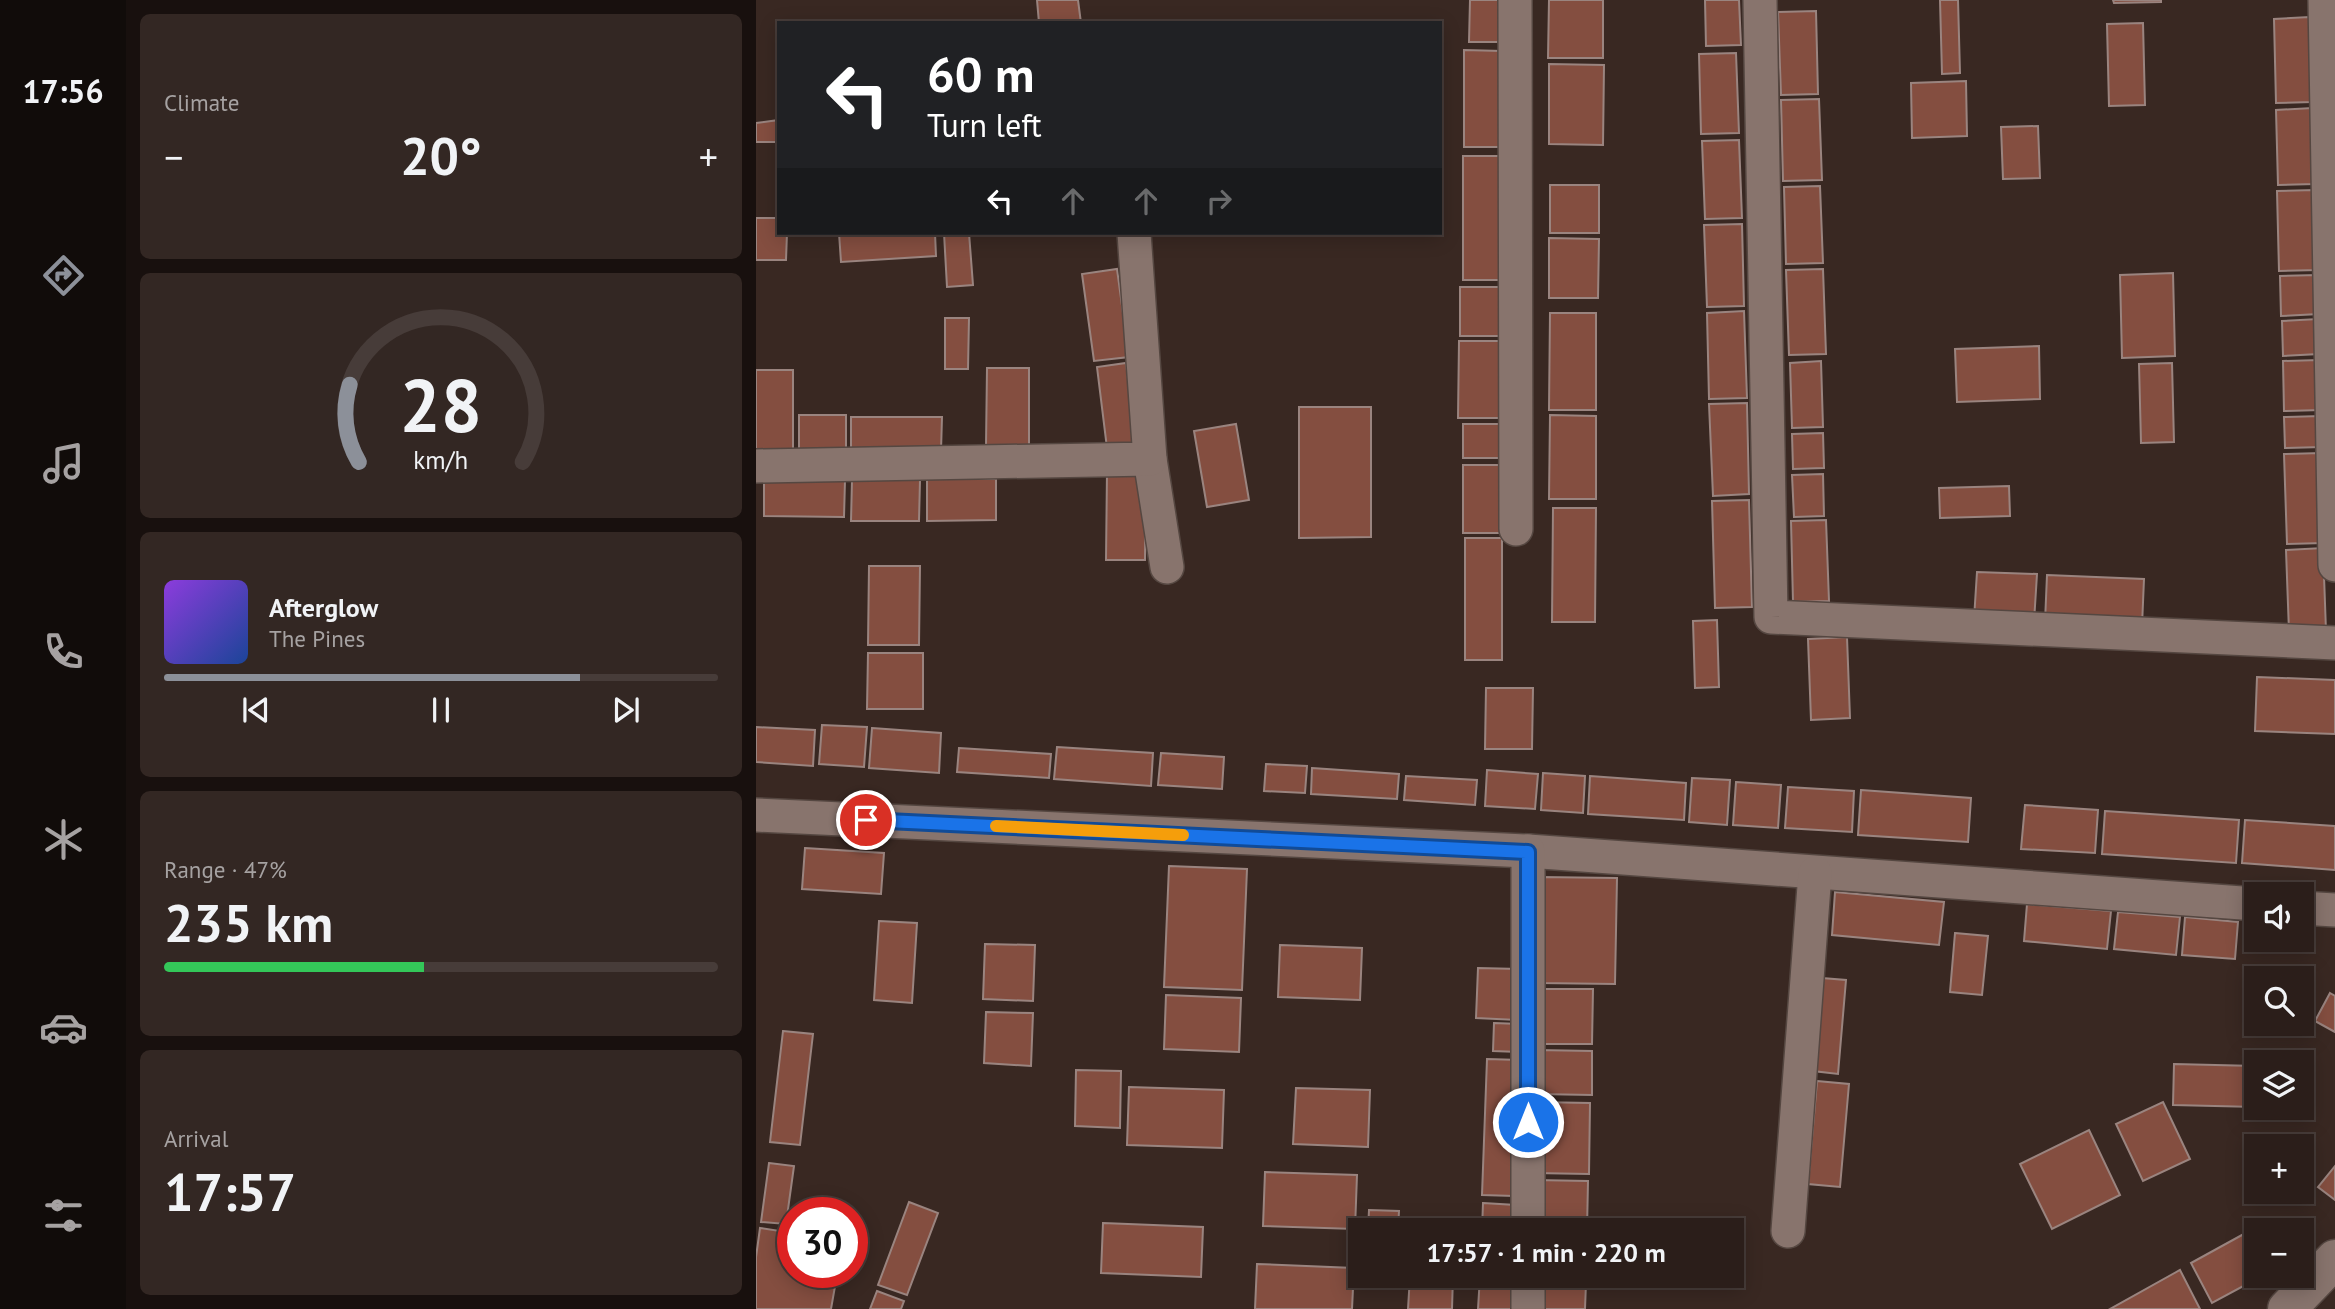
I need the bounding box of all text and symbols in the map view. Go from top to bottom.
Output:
text: 60 m [927,42,1034,106]
icon: left [812,49,903,140]
text: 17:56 [22,70,104,112]
text: Climate [164,88,239,117]
text: Turn left [927,104,1042,146]
text: 20° [400,122,482,189]
text: − [164,132,183,181]
text: + [699,132,718,181]
icon: left [981,182,1019,220]
icon: ahead [1054,182,1092,220]
icon: ahead [1127,182,1165,220]
icon: right [1200,182,1238,220]
icon: directions [39,251,88,300]
text: 28 [400,358,482,452]
icon: music [39,439,88,488]
text: km/h [414,443,468,475]
text: Afterglow [269,591,378,624]
text: The Pines [269,624,365,653]
icon: phone [39,627,88,676]
icon: previous [237,691,275,729]
icon: pause [422,691,460,729]
icon: next [607,691,645,729]
pin [836,790,896,850]
icon: arrive [847,801,885,839]
icon: climate [39,815,88,864]
text: Range · 47% [164,855,287,884]
map controls [2244,882,2314,1288]
button: sound [2244,882,2314,952]
text: 235 km [164,889,333,956]
button: search [2244,966,2314,1036]
icon: car [39,1003,88,1052]
button: layers [2244,1050,2314,1120]
position arrow [1491,1085,1565,1159]
text: Arrival [164,1124,228,1153]
button: + [2244,1134,2314,1204]
text: 17:57 [164,1158,296,1225]
icon: filters [39,1191,88,1240]
speed limit sign: 30 [777,1197,868,1288]
button: − [2244,1218,2314,1288]
text: 17:57 · 1 min · 220 m [1426,1236,1666,1269]

